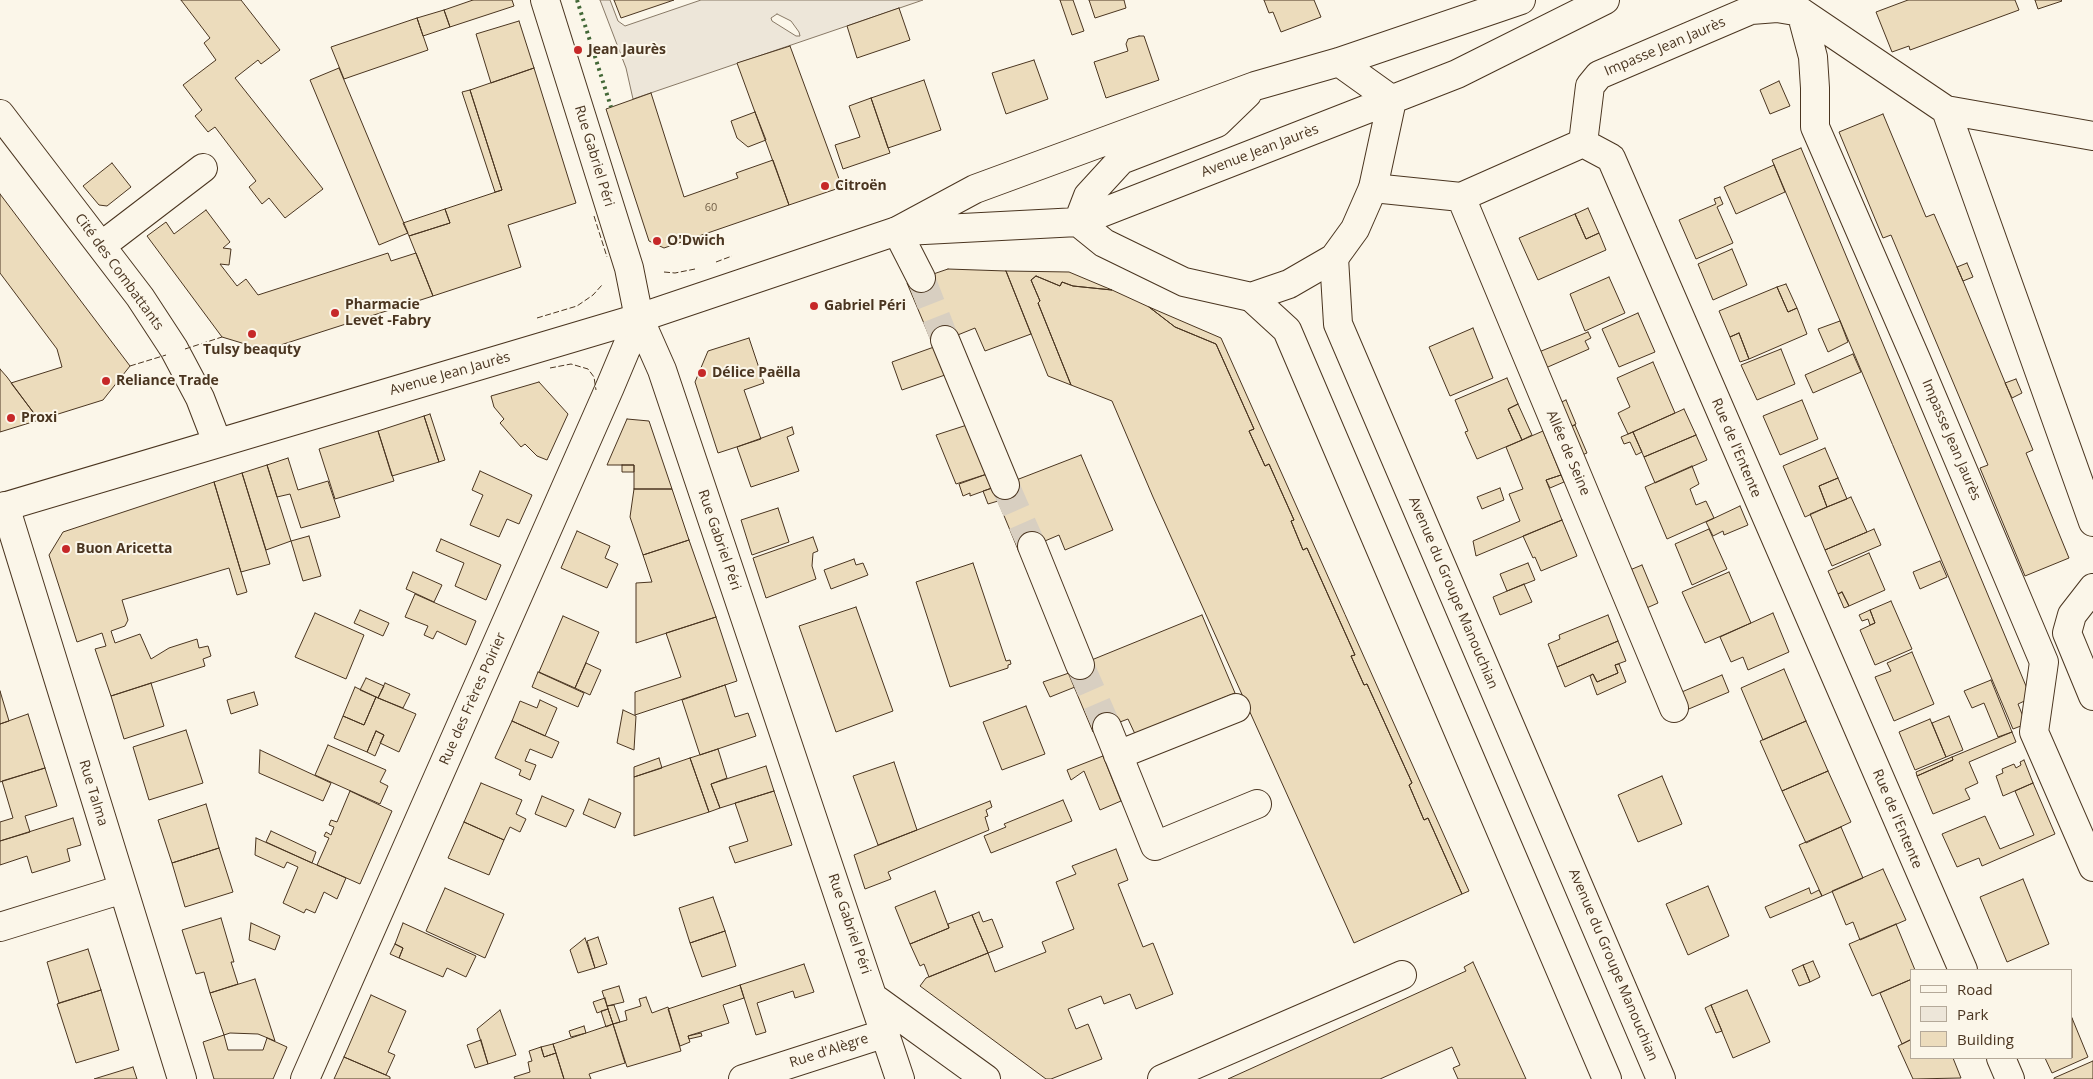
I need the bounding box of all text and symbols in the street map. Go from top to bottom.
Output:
street label: Impasse Jean Jaurès [1602,14,1728,80]
place label: Jean Jaurès [588,42,666,58]
marker: Jean Jaurès [572,44,584,56]
street label: Rue Gabriel Péri [571,103,617,209]
street label: Avenue Jean Jaurès [1199,121,1321,181]
place label: Citroën [835,178,887,194]
marker: Citroën [819,180,831,192]
house number: 60 [705,201,717,215]
street label: Cité des Combattants [71,210,167,334]
place label: O'Dwich [667,233,725,249]
marker: O'Dwich [651,235,663,247]
place label: Pharmacie Levet -Fabry [345,297,431,330]
place label: Gabriel Péri [824,298,906,314]
marker: Gabriel Péri [808,300,820,312]
marker: Pharmacie Levet -Fabry [329,307,341,319]
marker: Tulsy beaquty [246,328,258,340]
place label: Tulsy beaquty [203,342,301,358]
street label: Avenue Jean Jaurès [388,349,512,399]
place label: Délice Paëlla [712,365,801,381]
marker: Délice Paëlla [696,367,708,379]
place label: Reliance Trade [116,373,219,389]
marker: Reliance Trade [100,375,112,387]
street label: Impasse Jean Jaurès [1918,377,1984,503]
street label: Rue de l'Entente [1708,396,1764,500]
street label: Allée de Seine [1543,408,1593,498]
place label: Proxi [21,410,57,426]
marker: Proxi [5,412,17,424]
street label: Rue Gabriel Péri [694,488,744,592]
street label: Avenue du Groupe Manouchian [1405,494,1501,692]
place label: Buon Aricetta [76,541,172,557]
marker: Buon Aricetta [60,543,72,555]
street label: Rue des Frères Poirier [436,630,510,768]
street label: Rue Talma [75,758,111,828]
street label: Rue de l'Entente [1869,767,1925,871]
street label: Avenue du Groupe Manouchian [1565,866,1661,1064]
street label: Rue Gabriel Péri [824,872,874,976]
legend [1910,969,2073,1059]
text: Road [1957,979,1993,999]
text: Park [1957,1004,1988,1024]
text: Building [1957,1029,2014,1049]
street label: Rue d'Alègre [788,1030,870,1072]

